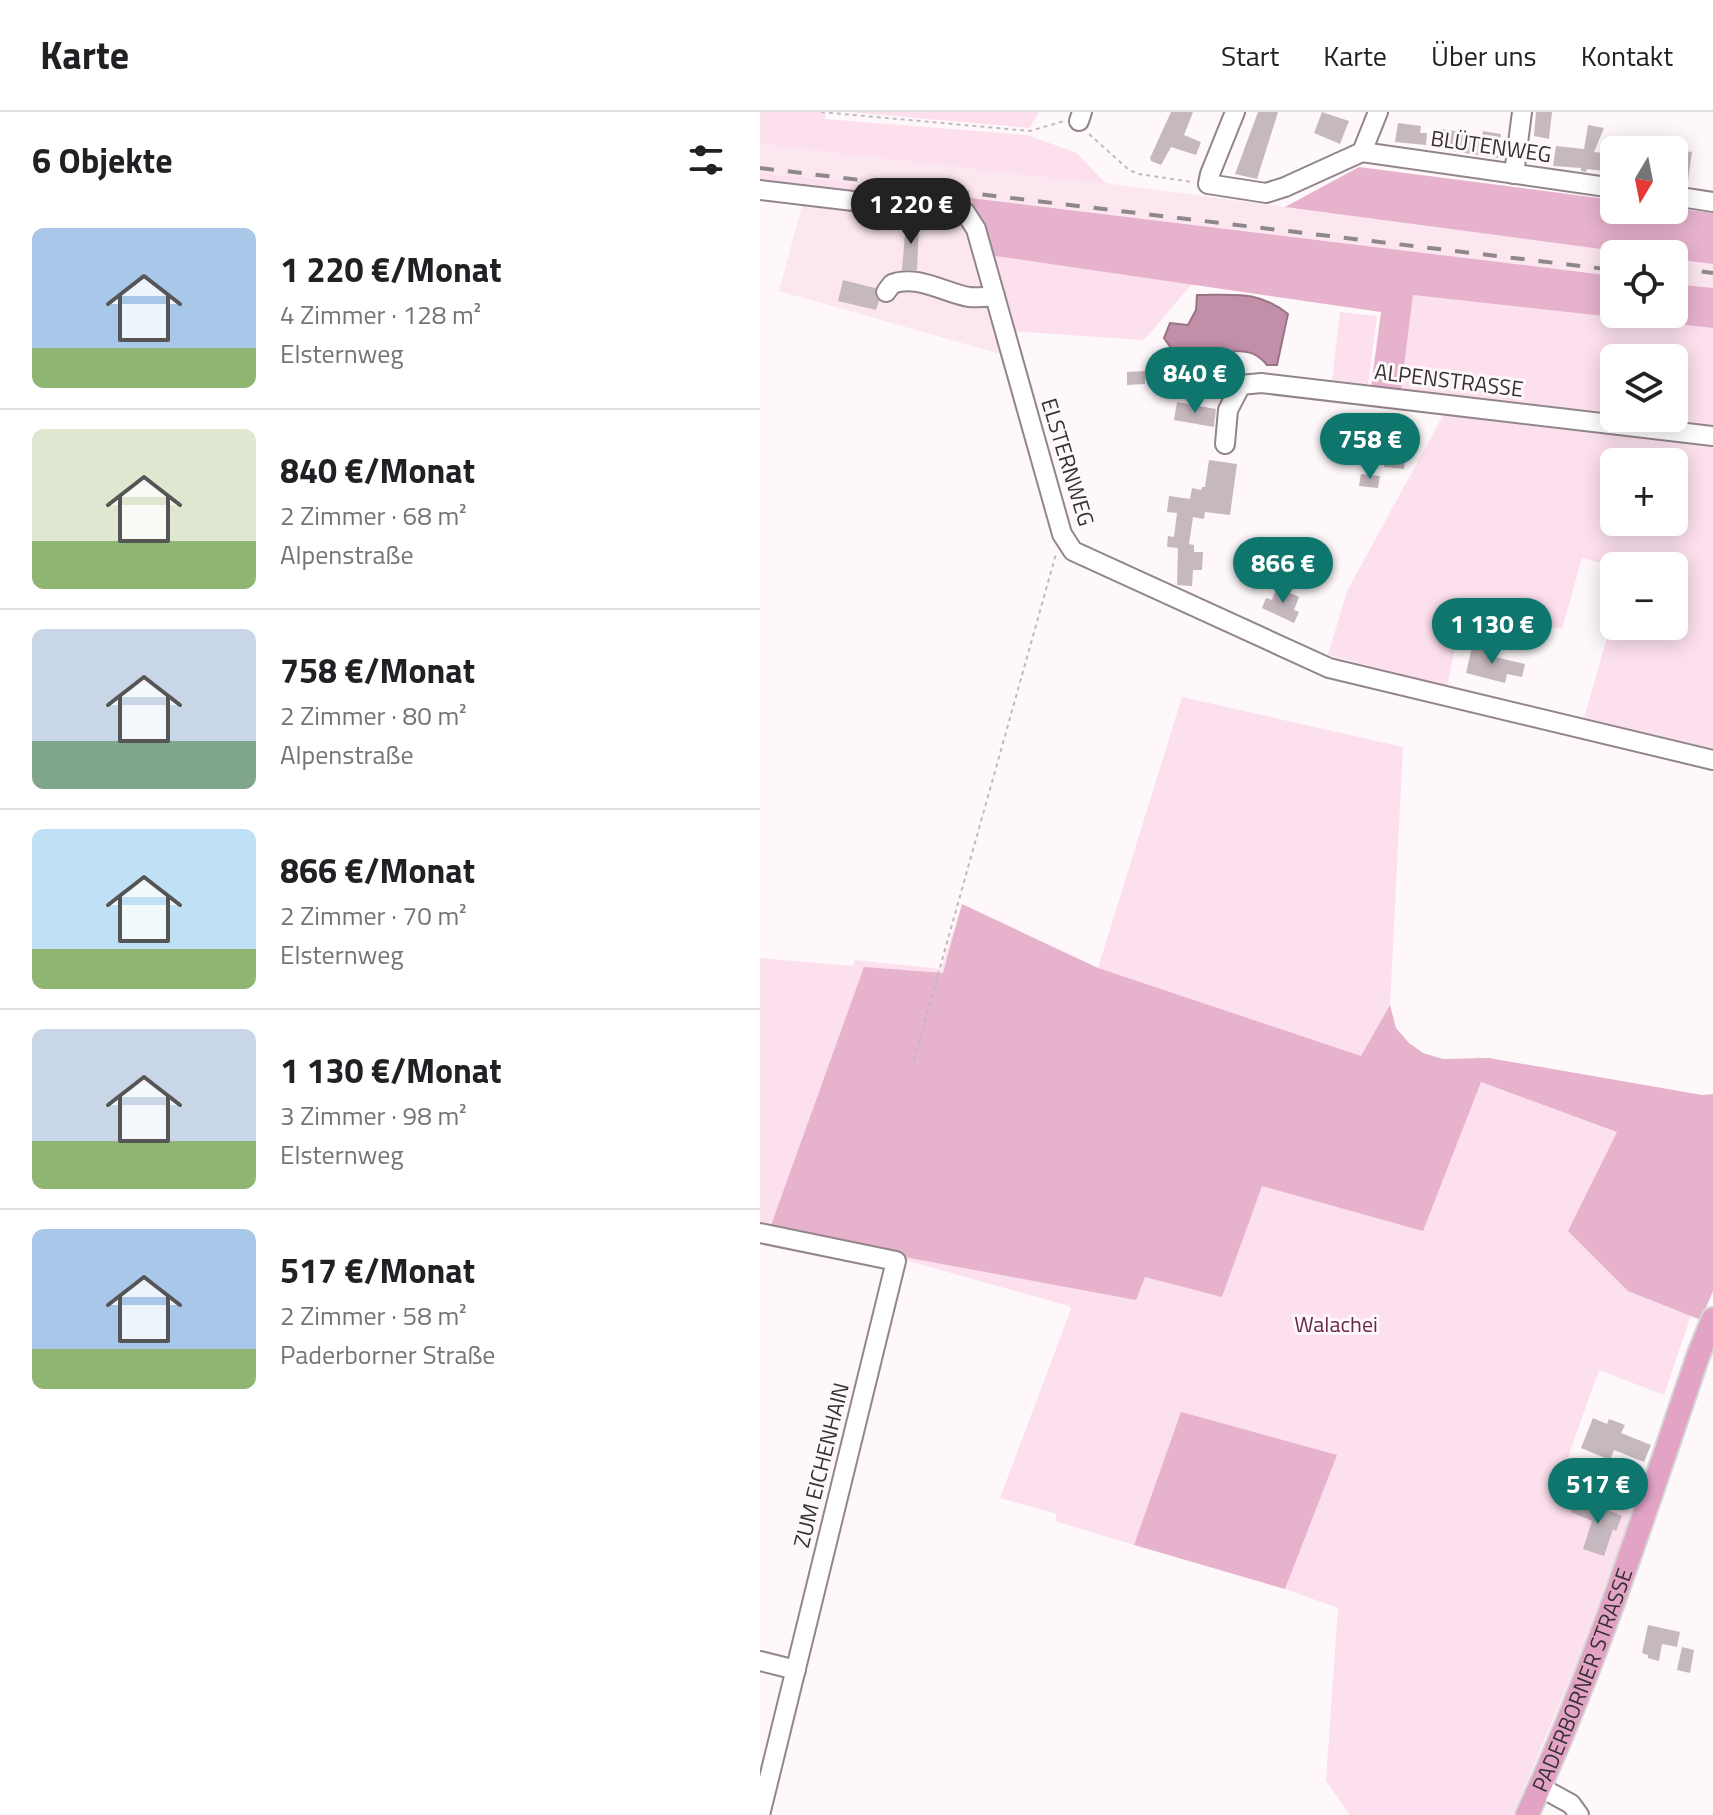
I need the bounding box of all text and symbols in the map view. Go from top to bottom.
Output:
text: Karte [40,26,129,84]
text: Start [1221,34,1279,77]
text: Karte [1323,34,1387,77]
text: Über uns [1431,34,1537,77]
text: Kontakt [1581,34,1673,77]
street label: BLÜTENWEG [1428,121,1554,171]
text: 6 Objekte [32,134,173,186]
north arrow [1600,136,1688,224]
map controls [1600,136,1688,640]
icon: filters [684,138,728,182]
pin: 1 220 € [837,178,985,246]
text: 1 220 € [869,184,953,223]
button: locate [1600,240,1688,328]
text: 1 220 €/Monat [280,243,502,295]
icon: home [96,260,192,356]
text: 4 Zimmer · 128 m² [280,295,481,334]
text: Elsternweg [280,334,404,373]
button: layers [1600,344,1688,432]
pin: 840 € [1139,347,1251,415]
text: 840 € [1163,353,1227,392]
street label: ALPENSTRASSE [1373,354,1525,406]
street label: ELSTERNWEG [1032,394,1104,530]
pin: 758 € [1314,413,1426,481]
text: 758 € [1338,419,1402,458]
text: 840 €/Monat [280,444,475,496]
button: + [1600,448,1688,536]
icon: home [96,461,192,557]
text: 2 Zimmer · 68 m² [280,496,466,535]
text: Alpenstraße [280,535,414,574]
pin: 866 € [1227,537,1339,605]
text: 866 € [1251,543,1315,582]
button: − [1600,552,1688,640]
pin: 1 130 € [1418,598,1566,666]
text: 1 130 € [1450,604,1534,643]
text: 758 €/Monat [280,644,475,696]
icon: home [96,661,192,757]
text: 2 Zimmer · 80 m² [280,696,466,735]
text: Alpenstraße [280,735,414,774]
text: 866 €/Monat [280,844,475,896]
icon: home [96,861,192,957]
text: 2 Zimmer · 70 m² [280,896,466,935]
text: Elsternweg [280,935,404,974]
text: 1 130 €/Monat [280,1044,502,1096]
icon: home [96,1061,192,1157]
text: 3 Zimmer · 98 m² [280,1096,466,1135]
text: Elsternweg [280,1135,404,1174]
text: 517 €/Monat [280,1244,475,1296]
icon: home [96,1261,192,1357]
text: 2 Zimmer · 58 m² [280,1296,466,1335]
park label: Walachei [1294,1307,1378,1341]
text: Paderborner Straße [280,1335,495,1374]
street label: ZUM EICHENHAIN [784,1379,858,1551]
pin: 517 € [1542,1458,1654,1526]
text: 517 € [1566,1464,1630,1503]
street label: PADERBORNER STRASSE [1523,1563,1641,1798]

